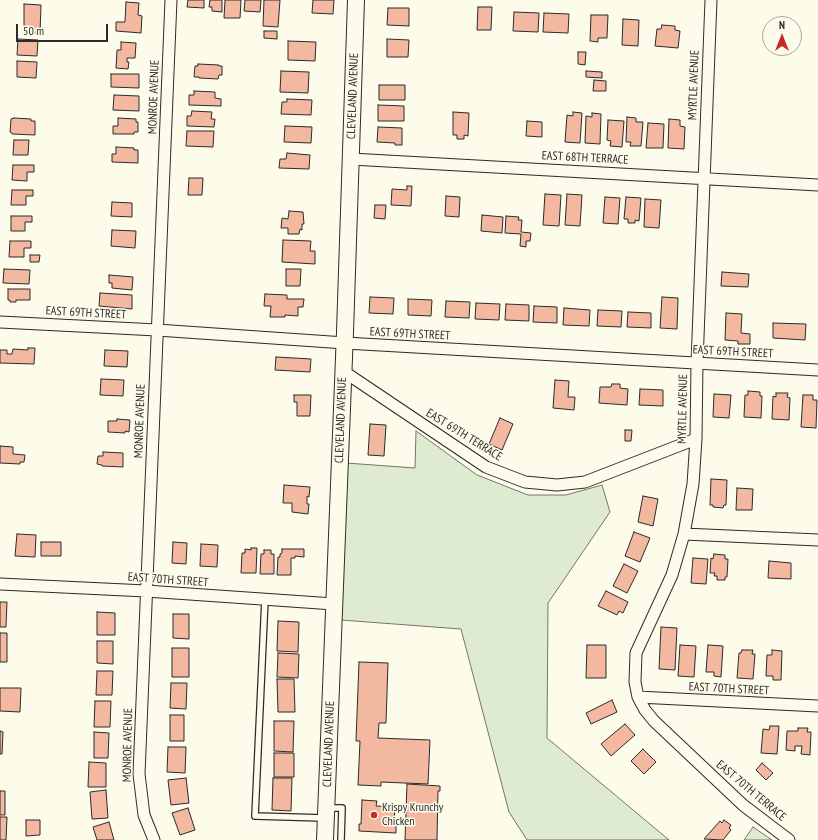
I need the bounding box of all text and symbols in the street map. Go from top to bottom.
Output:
scale bar [18,16,110,42]
north arrow [762,16,802,56]
text: N [779,18,785,32]
text: 50 m [23,23,44,38]
street label: MYRTLE AVENUE [686,50,702,120]
street label: CLEVELAND AVENUE [344,53,362,139]
street label: MONROE AVENUE [146,60,162,134]
street label: EAST 68TH TERRACE [541,149,629,167]
street label: EAST 69TH STREET [45,304,127,322]
street label: EAST 69TH STREET [369,325,451,343]
street label: EAST 69TH STREET [692,343,774,361]
street label: MYRTLE AVENUE [675,374,691,444]
street label: CLEVELAND AVENUE [332,377,350,463]
street label: MONROE AVENUE [132,384,148,458]
street label: EAST 69TH TERRACE [423,406,505,464]
street label: EAST 70TH STREET [127,570,209,590]
street label: EAST 70TH STREET [688,680,770,698]
street label: CLEVELAND AVENUE [320,701,338,787]
street label: MONROE AVENUE [120,708,136,782]
street label: EAST 70TH TERRACE [713,758,789,824]
place label: Krispy Krunchy Chicken [382,801,443,829]
marker: Krispy Krunchy Chicken [369,810,379,820]

